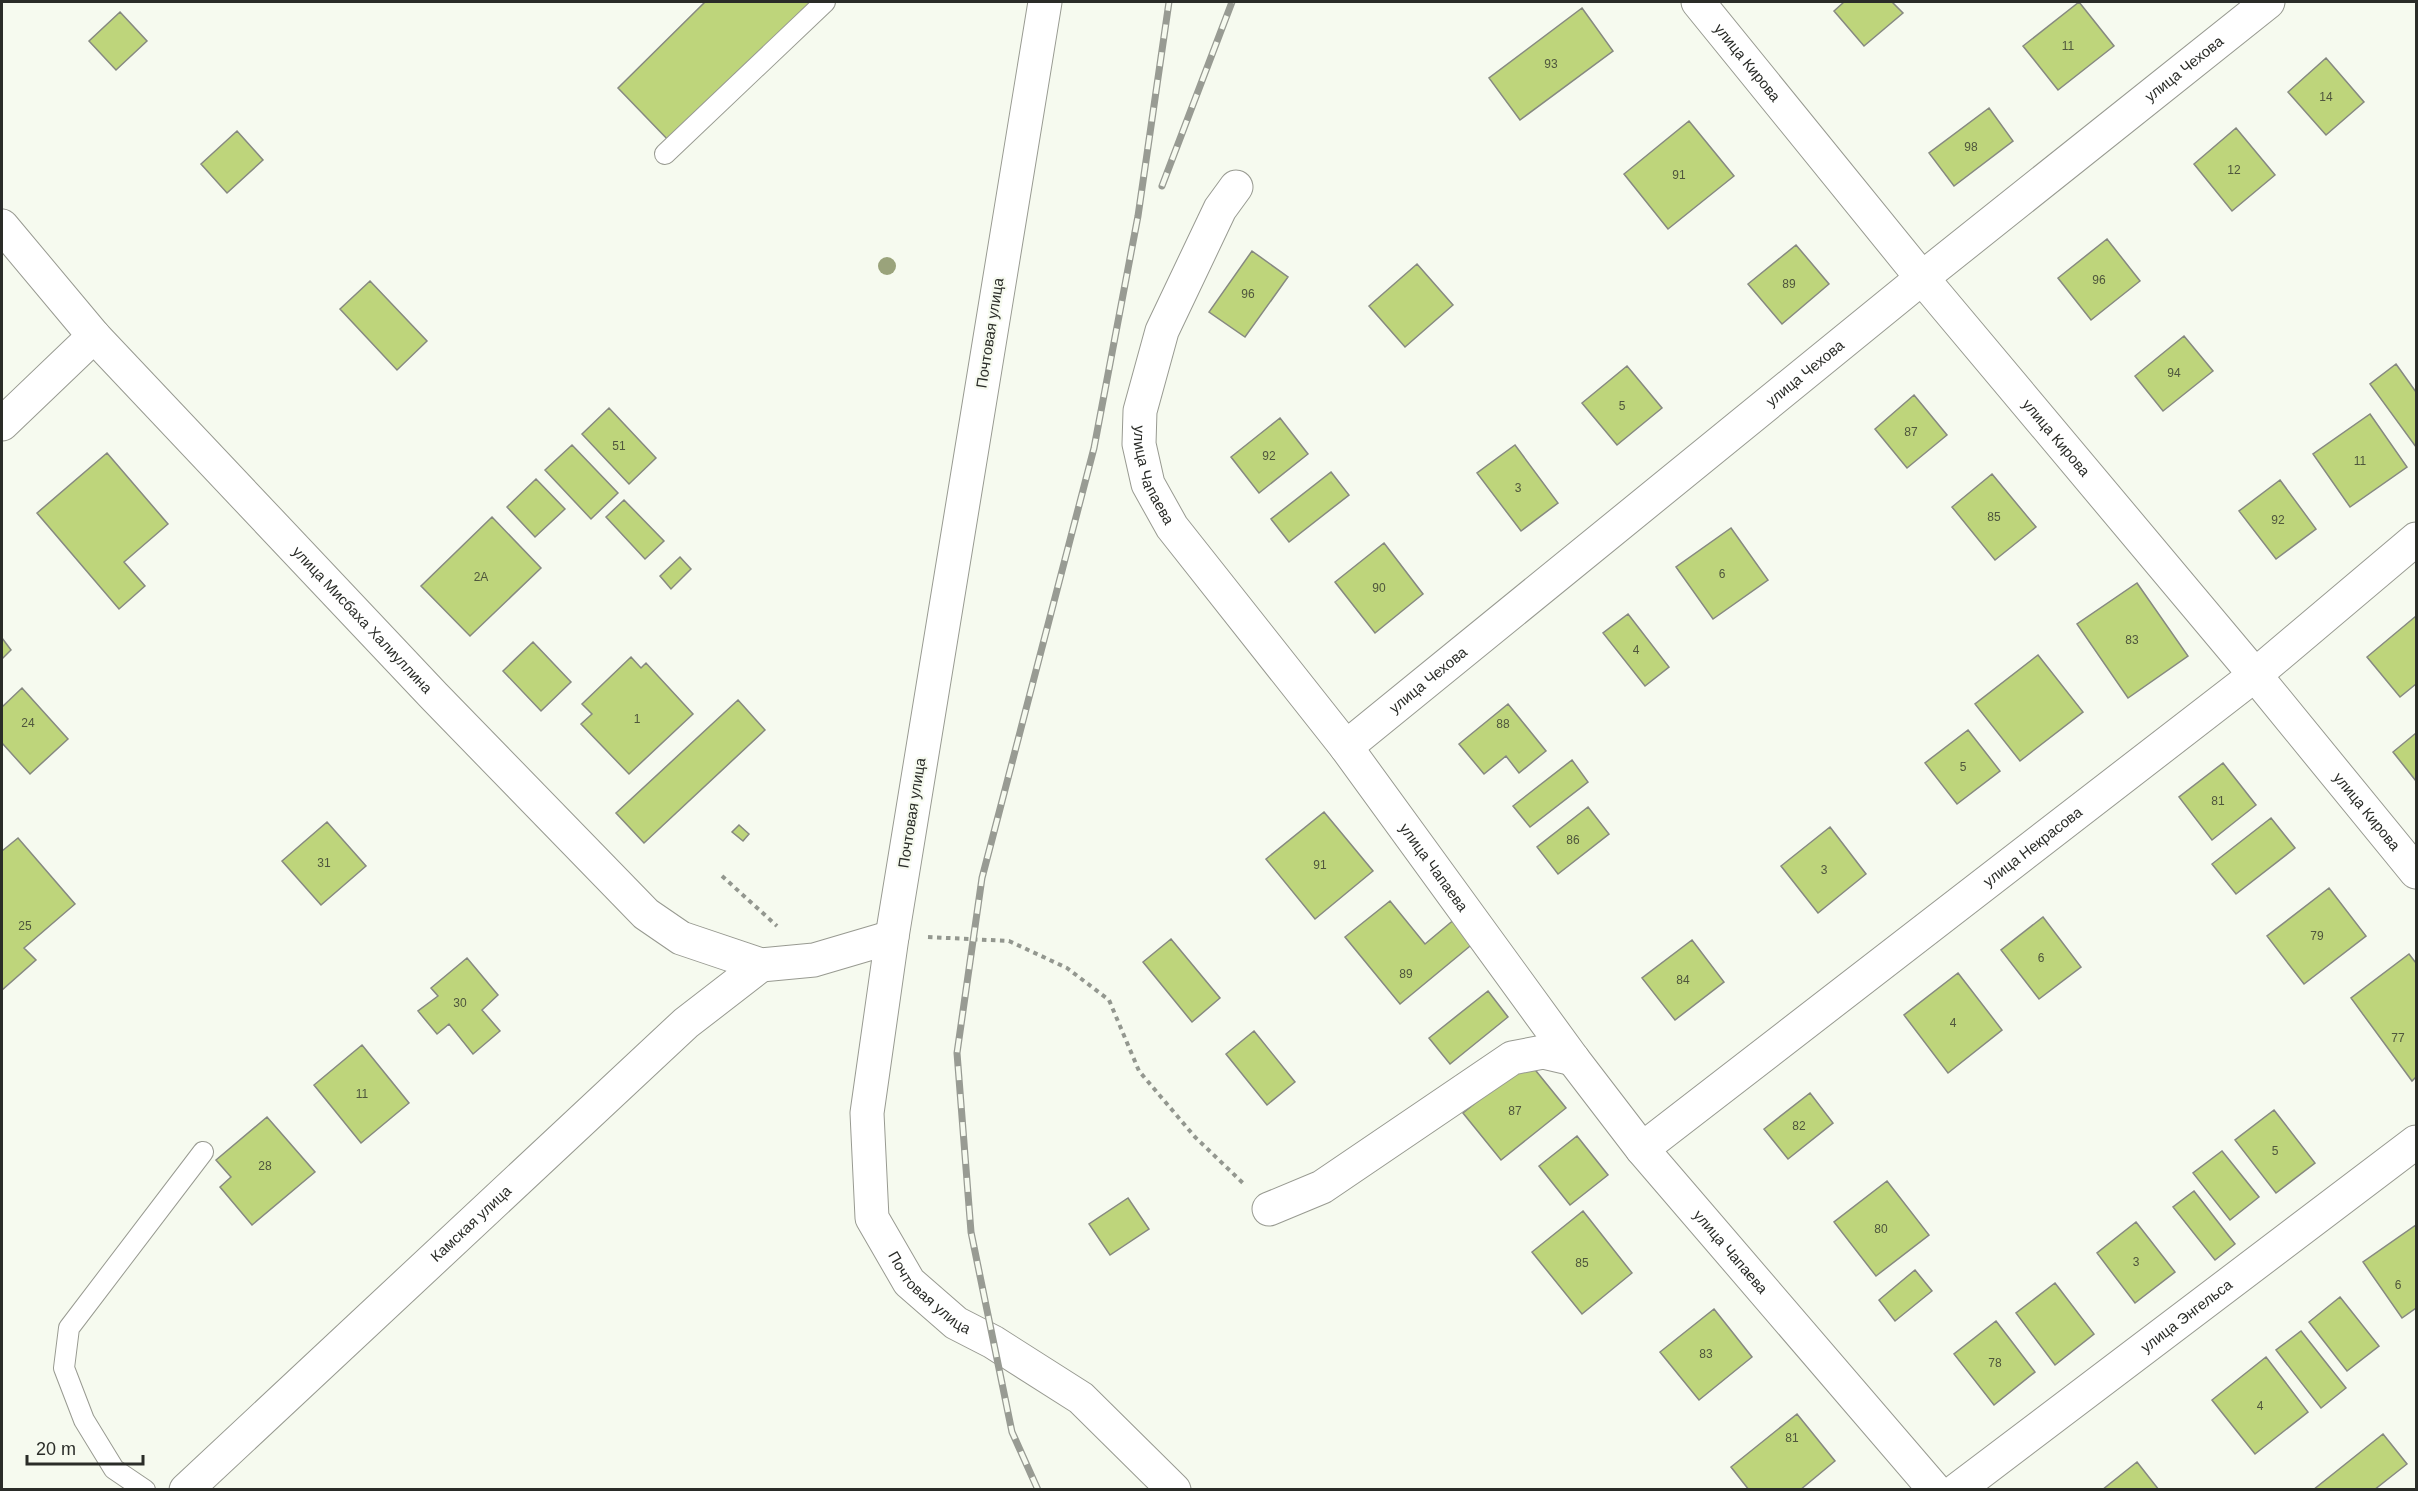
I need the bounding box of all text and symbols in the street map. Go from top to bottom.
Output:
street label: улица Кирова [1711,20,1785,105]
street label: улица Чехова [2141,32,2227,105]
house number: 11 [2062,39,2075,53]
house number: 93 [1544,57,1558,71]
house number: 14 [2319,90,2333,104]
house number: 98 [1964,140,1978,154]
house number: 12 [2227,163,2241,177]
house number: 91 [1672,168,1686,182]
house number: 96 [2092,273,2106,287]
street label: Почтовая улица [972,276,1007,389]
house number: 89 [1782,277,1796,291]
house number: 96 [1241,287,1255,301]
street label: улица Чехова [1762,336,1848,409]
house number: 94 [2167,366,2181,380]
street label: улица Кирова [2019,395,2094,480]
house number: 5 [1619,399,1626,413]
street label: улица Чапаева [1131,425,1178,528]
house number: 87 [1904,425,1918,439]
house number: 51 [612,439,626,453]
house number: 92 [1262,449,1276,463]
house number: 11 [2354,454,2367,468]
house number: 3 [1515,481,1522,495]
house number: 85 [1987,510,2001,524]
house number: 92 [2271,513,2285,527]
street label: улица Мисбаха Халиуллина [289,543,436,697]
house number: 6 [1719,567,1726,581]
house number: 2А [474,570,488,584]
house number: 90 [1372,581,1386,595]
house number: 83 [2125,633,2139,647]
street label: улица Чехова [1386,643,1471,716]
house number: 4 [1633,643,1640,657]
house number: 1 [634,712,641,726]
house number: 24 [21,716,35,730]
house number: 88 [1496,717,1510,731]
street label: Почтовая улица [894,756,929,869]
house number: 5 [1960,760,1967,774]
street label: улица Кирова [2330,769,2404,854]
house number: 81 [2211,794,2225,808]
street label: улица Некрасова [1980,803,2086,890]
street label: улица Чапаева [1396,820,1472,915]
house number: 86 [1566,833,1580,847]
house number: 31 [317,856,331,870]
house number: 91 [1313,858,1327,872]
house number: 3 [1821,863,1828,877]
house number: 25 [18,919,32,933]
house number: 79 [2310,929,2324,943]
house number: 6 [2038,951,2045,965]
house number: 89 [1399,967,1413,981]
house number: 84 [1676,973,1690,987]
house number: 30 [453,996,467,1010]
house number: 4 [1950,1016,1957,1030]
house number: 77 [2391,1031,2405,1045]
house number: 11 [356,1087,369,1101]
house number: 87 [1508,1104,1522,1118]
house number: 82 [1792,1119,1806,1133]
house number: 5 [2272,1144,2279,1158]
house number: 28 [258,1159,272,1173]
street label: Камская улица [427,1181,515,1265]
street label: улица Чапаева [1690,1206,1772,1297]
house number: 80 [1874,1222,1888,1236]
street label: Почтовая улица [885,1248,974,1337]
house number: 3 [2133,1255,2140,1269]
house number: 85 [1575,1256,1589,1270]
street label: улица Энгельса [2137,1275,2236,1356]
house number: 6 [2395,1278,2402,1292]
house number: 83 [1699,1347,1713,1361]
house number: 78 [1988,1356,2002,1370]
house number: 4 [2257,1399,2264,1413]
scale bar [27,1428,142,1466]
house number: 81 [1785,1431,1799,1445]
text: 20 m [36,1439,76,1459]

